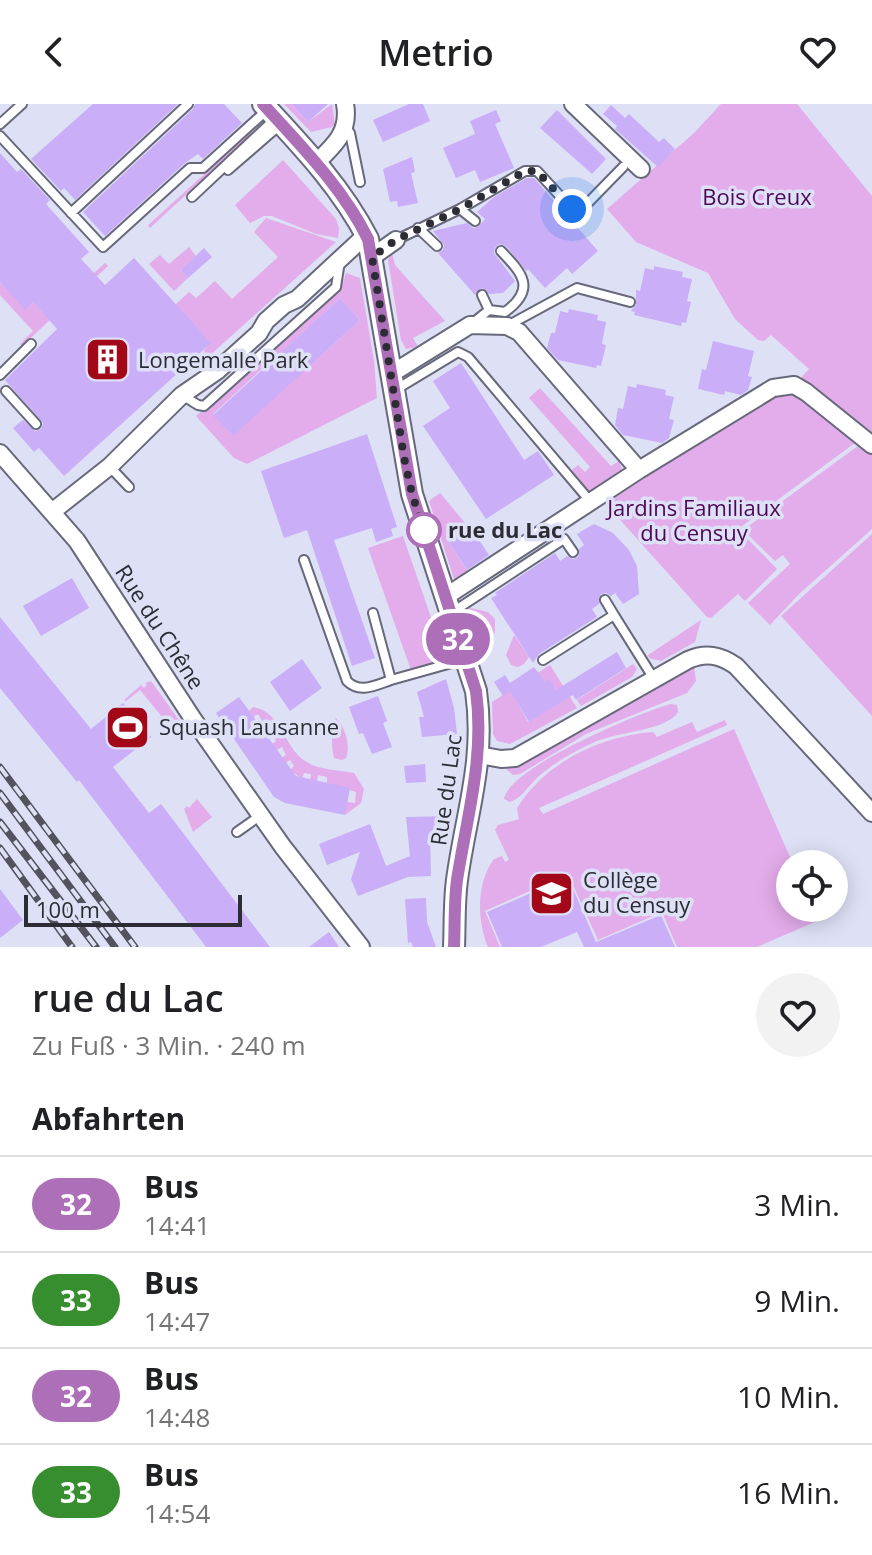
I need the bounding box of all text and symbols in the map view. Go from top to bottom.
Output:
text: Metrio [378,28,494,77]
icon: back [32,30,76,74]
icon: heart [796,30,840,74]
park label: Bois Creux [702,181,812,211]
your location [552,189,592,229]
building icon: Longemalle Park [83,336,131,384]
place label: Longemalle Park [138,344,309,374]
park label: Jardins Familiaux du Censuy [605,492,781,547]
marker: rue du Lac [407,513,441,547]
place label: rue du Lac [448,514,562,544]
street label: Rue du Chêne [109,558,212,695]
line badge: 32 [422,613,494,665]
text: 32 [442,620,474,658]
sports icon: Squash Lausanne [104,703,152,751]
place label: Squash Lausanne [159,711,339,741]
street label: Rue du Lac [422,732,468,847]
map controls [776,850,848,922]
button: locate [776,850,848,922]
place label: Collège du Censuy [583,864,691,919]
school or university icon: Collège du Censuy [528,869,576,917]
scale bar [24,891,242,927]
text: 100 m [36,894,100,924]
text: rue du Lac [32,971,224,1023]
button: heart [756,973,840,1057]
text: Zu Fuß · 3 Min. · 240 m [32,1027,306,1063]
text: Abfahrten [32,1098,185,1139]
text: Bus [144,1166,199,1207]
text: 3 Min. [754,1184,840,1225]
text: 32 [60,1185,92,1223]
text: 14:41 [144,1207,210,1243]
text: Bus [144,1262,199,1303]
text: 9 Min. [754,1280,840,1321]
text: 33 [60,1281,92,1319]
text: 14:47 [144,1303,210,1339]
text: Bus [144,1358,199,1399]
text: 10 Min. [737,1376,840,1417]
text: 32 [60,1377,92,1415]
text: 14:48 [144,1399,210,1435]
text: Bus [144,1454,199,1495]
text: 16 Min. [737,1472,840,1513]
text: 33 [60,1473,92,1511]
text: 14:54 [144,1495,210,1531]

